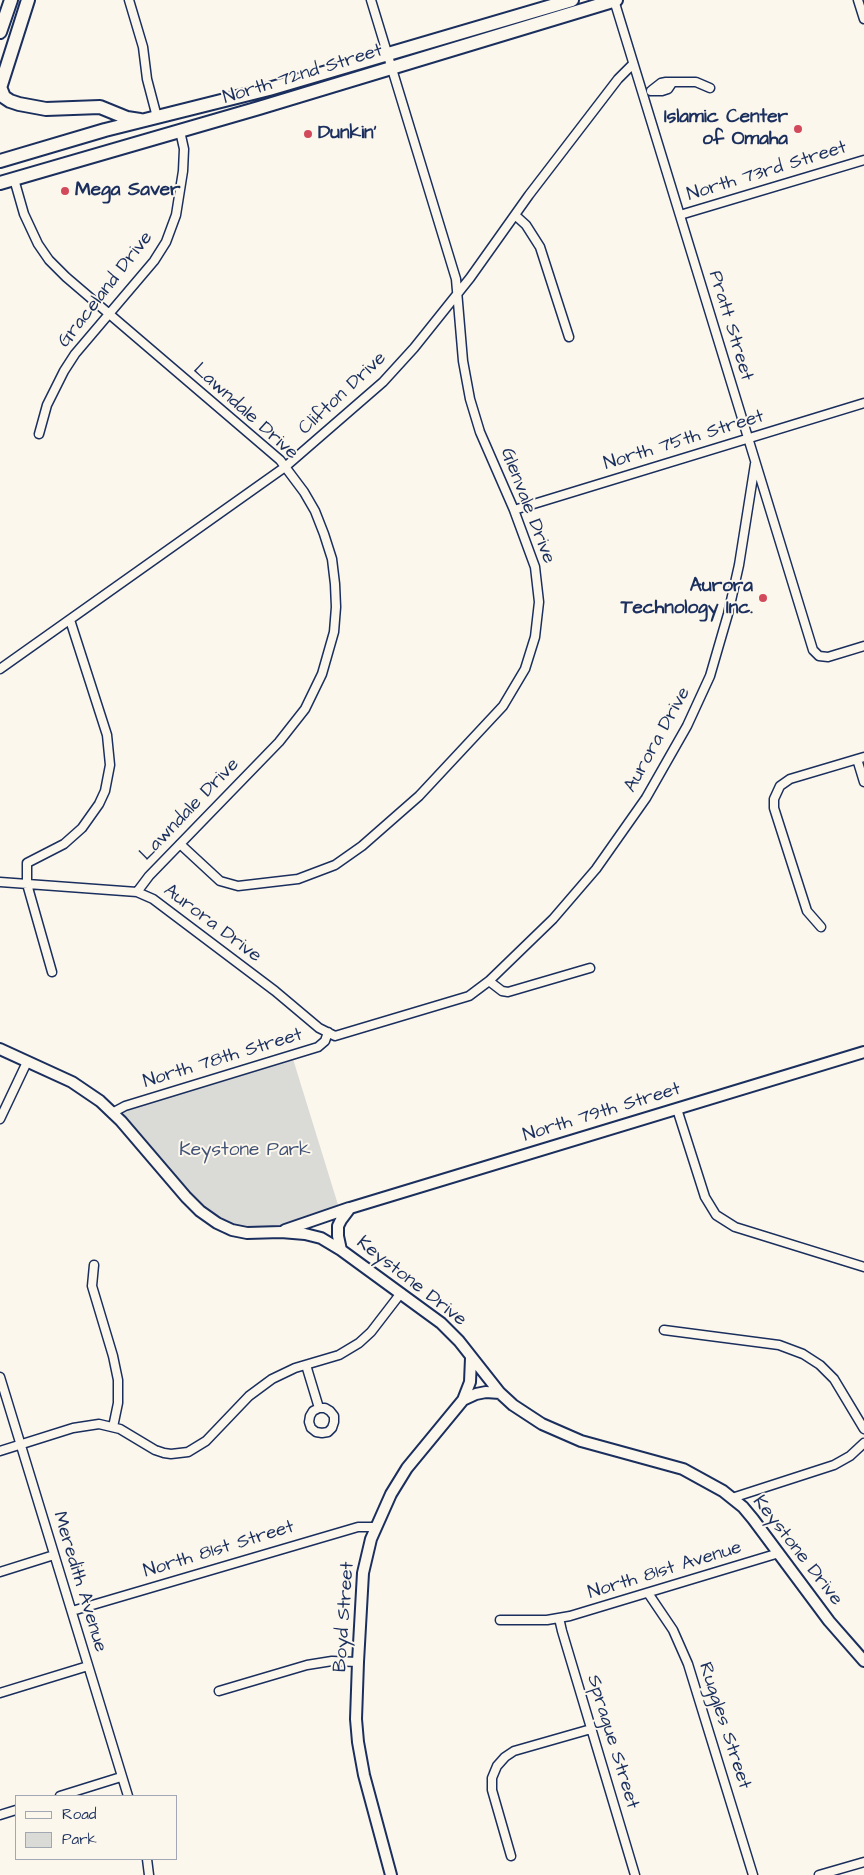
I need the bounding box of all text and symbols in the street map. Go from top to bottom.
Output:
street label: North 72nd Street [220,40,386,110]
place label: Islamic Center of Omaha [664,107,788,151]
place label: Dunkin' [318,123,377,145]
marker: Islamic Center of Omaha [792,123,804,135]
marker: Dunkin' [302,128,314,140]
street label: North 73rd Street [684,137,850,207]
place label: Mega Saver [75,180,181,202]
marker: Mega Saver [59,185,71,197]
street label: Graceland Drive [54,227,158,353]
street label: Pratt Street [702,268,758,384]
street label: Clifton Drive [294,348,392,440]
street label: Lawndale Drive [188,359,302,465]
street label: North 75th Street [601,406,767,476]
street label: Glenvale Drive [494,445,560,567]
place label: Aurora Technology Inc. [621,576,753,620]
marker: Aurora Technology Inc. [757,592,769,604]
street label: Aurora Drive [620,684,696,796]
street label: Lawndale Drive [135,754,245,866]
street label: Aurora Drive [159,880,265,968]
street label: North 78th Street [141,1024,305,1094]
street label: North 79th Street [520,1078,684,1148]
park label: Keystone Park [179,1140,311,1162]
street label: Keystone Drive [351,1232,471,1332]
street label: Keystone Drive [747,1491,847,1611]
street label: Meredith Avenue [47,1509,111,1655]
street label: North 81st Street [141,1516,297,1584]
street label: North 81st Avenue [586,1537,744,1605]
street label: Boyd Street [330,1561,360,1673]
street label: Ruggles Street [693,1660,755,1792]
street label: Sprague Street [581,1672,643,1812]
legend [15,1795,178,1860]
text: Road [62,1804,96,1825]
text: Park [62,1829,97,1850]

